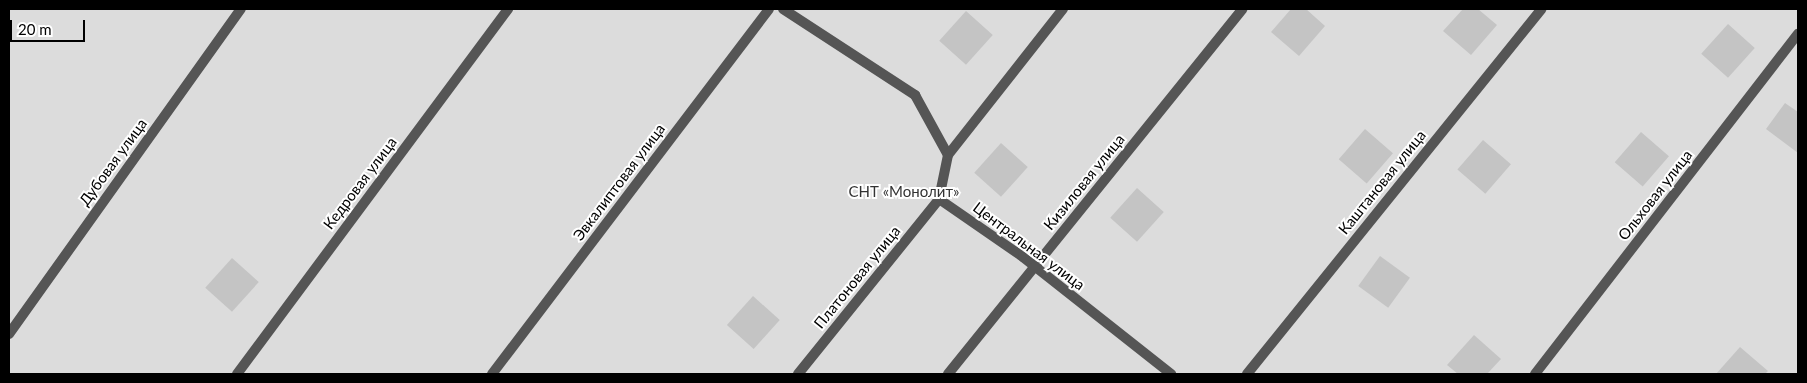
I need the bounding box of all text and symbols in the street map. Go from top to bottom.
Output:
scale bar [12,10,88,42]
text: 20 m [18,20,52,38]
street label: Дубовая улица [75,115,151,209]
street label: Эвкалиптовая улица [569,120,669,244]
street label: Каштановая улица [1334,126,1430,238]
street label: Кизиловая улица [1040,130,1128,234]
street label: Кедровая улица [320,133,400,233]
street label: Ольховая улица [1614,146,1696,244]
park label: СНТ «Монолит» [849,183,959,201]
street label: Центральная улица [970,198,1088,294]
street label: Платоновая улица [810,222,904,332]

